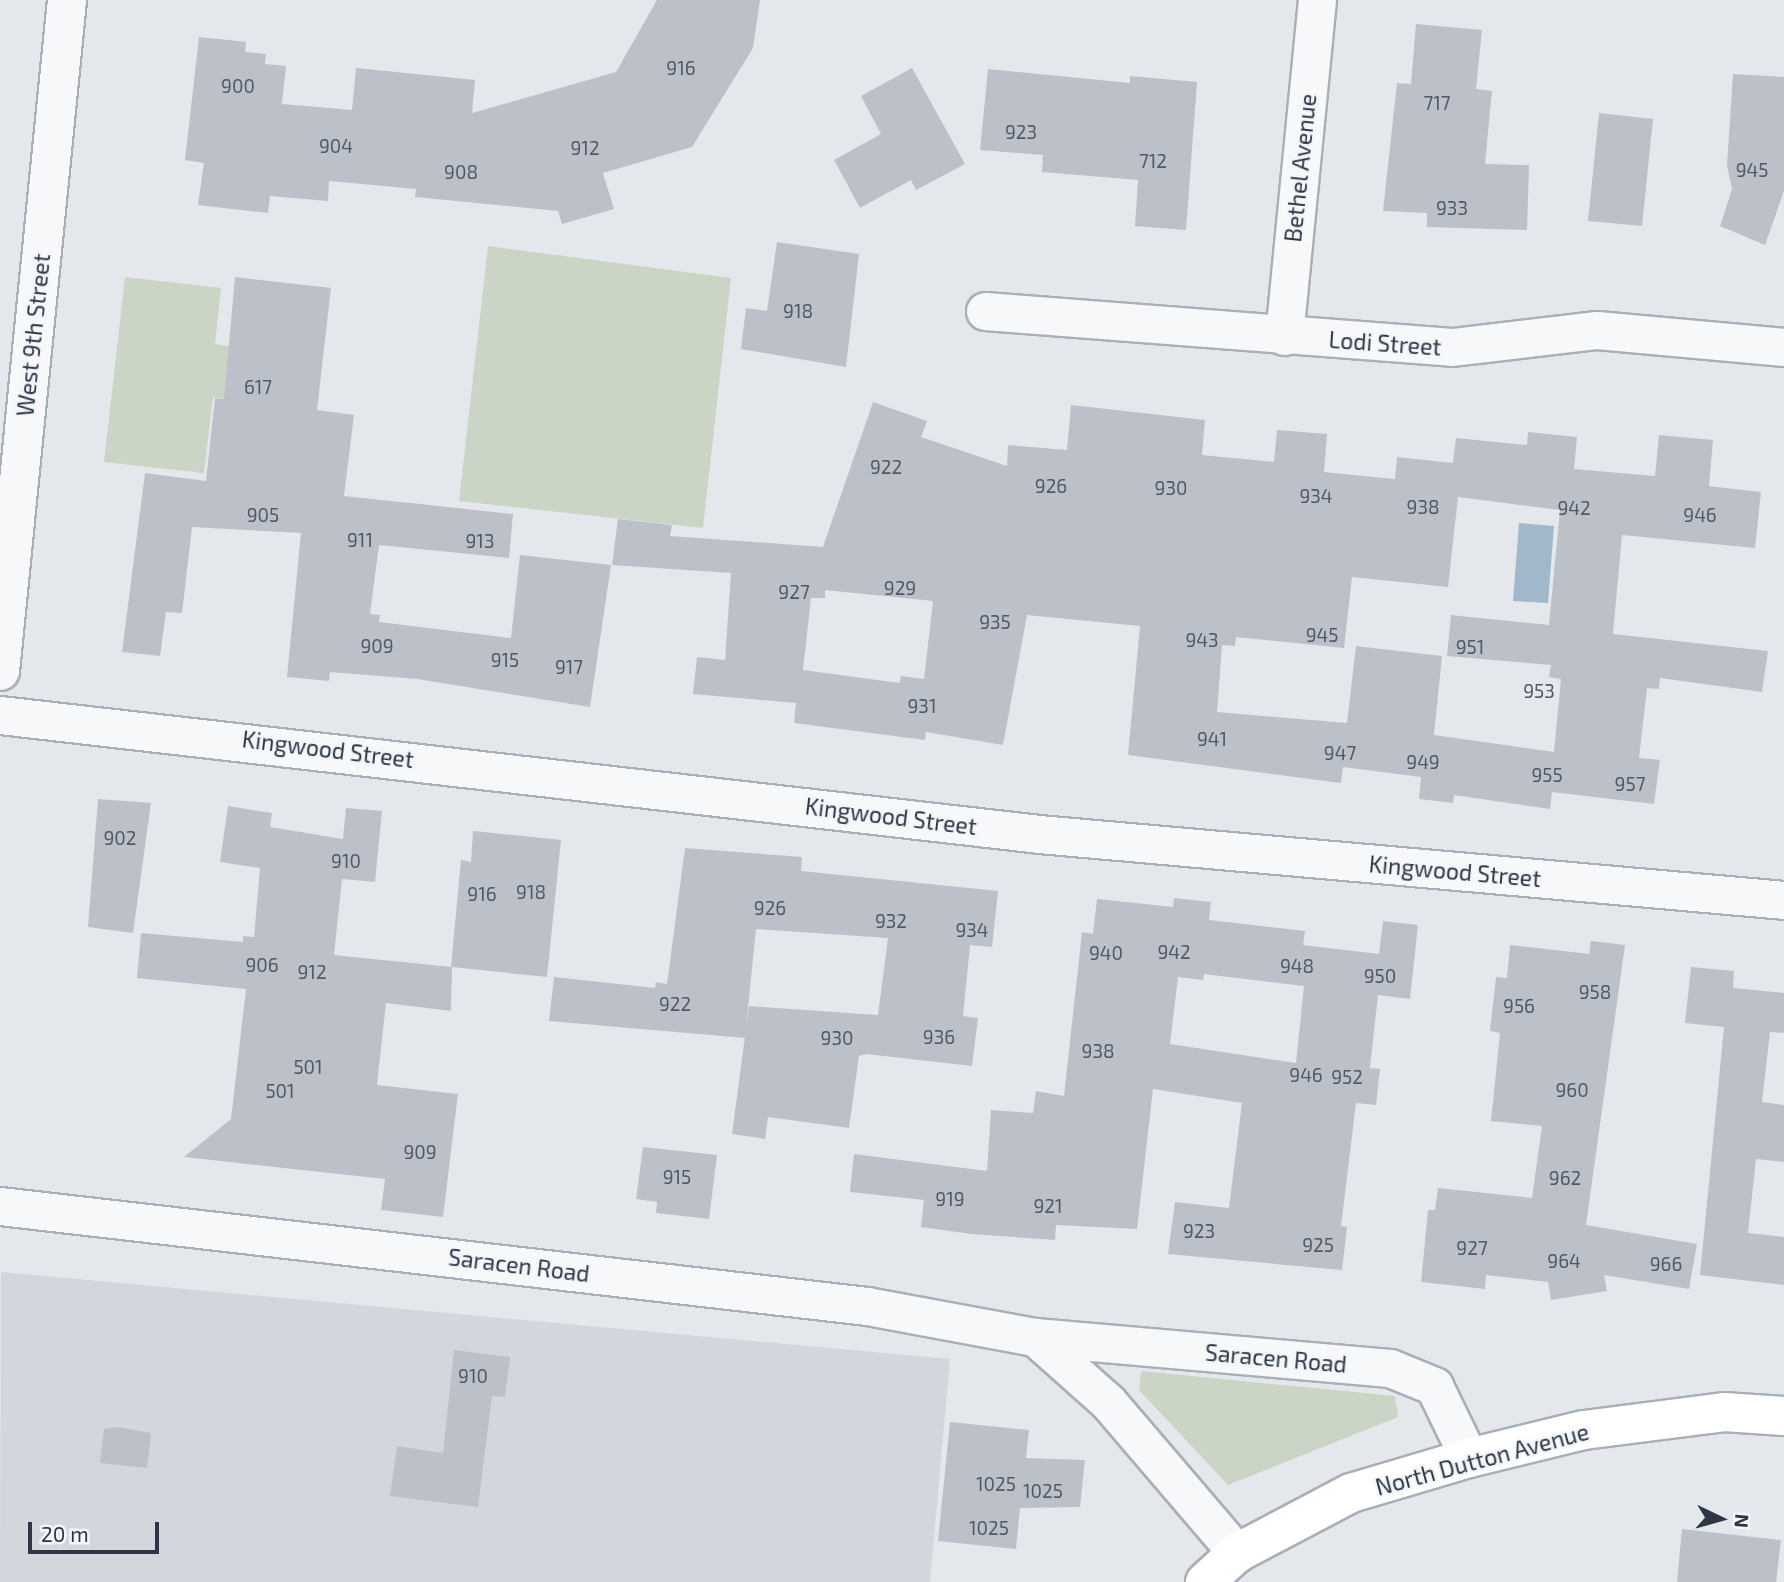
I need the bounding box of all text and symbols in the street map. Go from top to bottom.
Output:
house number: 916 [666,57,696,79]
house number: 900 [221,75,255,97]
street label: Bethel Avenue [1278,92,1322,244]
house number: 717 [1423,92,1451,114]
house number: 923 [1005,121,1037,143]
house number: 904 [319,135,353,157]
house number: 912 [570,137,600,159]
house number: 712 [1139,150,1167,172]
house number: 945 [1736,159,1768,181]
house number: 908 [444,161,478,183]
house number: 933 [1436,197,1468,219]
street label: West 9th Street [11,252,55,418]
house number: 918 [783,300,813,322]
street label: Lodi Street [1328,325,1442,361]
house number: 617 [244,376,272,398]
house number: 922 [870,456,902,478]
house number: 926 [1035,475,1067,497]
house number: 930 [1155,477,1187,499]
house number: 934 [1299,485,1333,507]
house number: 938 [1407,496,1439,518]
house number: 942 [1557,497,1591,519]
house number: 905 [247,504,279,526]
house number: 946 [1683,504,1717,526]
house number: 911 [347,529,373,551]
house number: 913 [466,530,494,552]
house number: 929 [884,577,916,599]
house number: 927 [778,581,810,603]
house number: 935 [979,611,1011,633]
house number: 945 [1306,624,1338,646]
house number: 943 [1185,629,1219,651]
house number: 909 [360,635,394,657]
house number: 951 [1456,636,1484,658]
house number: 915 [491,649,519,671]
house number: 917 [555,656,583,678]
house number: 953 [1523,680,1555,702]
house number: 931 [908,695,936,717]
street label: Kingwood Street [241,725,415,773]
house number: 941 [1197,728,1227,750]
house number: 947 [1324,742,1356,764]
house number: 949 [1406,751,1440,773]
house number: 955 [1531,764,1563,786]
house number: 957 [1615,773,1645,795]
street label: Kingwood Street [804,792,978,840]
house number: 902 [103,827,137,849]
house number: 910 [331,850,361,872]
street label: Kingwood Street [1368,850,1542,892]
house number: 918 [516,881,546,903]
house number: 916 [467,883,497,905]
house number: 926 [754,897,786,919]
house number: 932 [875,910,907,932]
house number: 934 [955,919,989,941]
house number: 942 [1157,941,1191,963]
house number: 940 [1089,942,1123,964]
house number: 906 [245,954,279,976]
house number: 948 [1280,955,1314,977]
house number: 912 [297,961,327,983]
house number: 950 [1364,965,1396,987]
house number: 958 [1579,981,1611,1003]
house number: 922 [659,993,691,1015]
house number: 956 [1503,995,1535,1017]
house number: 936 [923,1026,955,1048]
house number: 930 [821,1027,853,1049]
house number: 938 [1082,1040,1114,1062]
house number: 501 [293,1056,323,1078]
house number: 946 [1289,1064,1323,1086]
house number: 952 [1331,1066,1363,1088]
house number: 960 [1555,1079,1589,1101]
house number: 501 [265,1080,295,1102]
house number: 909 [403,1141,437,1163]
house number: 915 [663,1166,691,1188]
house number: 962 [1549,1167,1581,1189]
house number: 919 [935,1188,965,1210]
house number: 921 [1033,1195,1063,1217]
house number: 923 [1183,1220,1215,1242]
house number: 925 [1302,1234,1334,1256]
house number: 927 [1456,1237,1488,1259]
street label: Saracen Road [447,1243,591,1287]
house number: 964 [1547,1250,1581,1272]
house number: 966 [1650,1253,1682,1275]
street label: Saracen Road [1204,1338,1348,1378]
house number: 910 [458,1365,488,1387]
street label: North Dutton Avenue [1372,1417,1592,1501]
house number: 1025 [976,1473,1016,1495]
house number: 1025 [1023,1480,1063,1502]
north arrow [1686,1484,1756,1554]
scale bar [32,1508,163,1552]
text: N [1730,1513,1754,1529]
house number: 1025 [969,1517,1009,1539]
text: 20 m [41,1521,89,1546]

